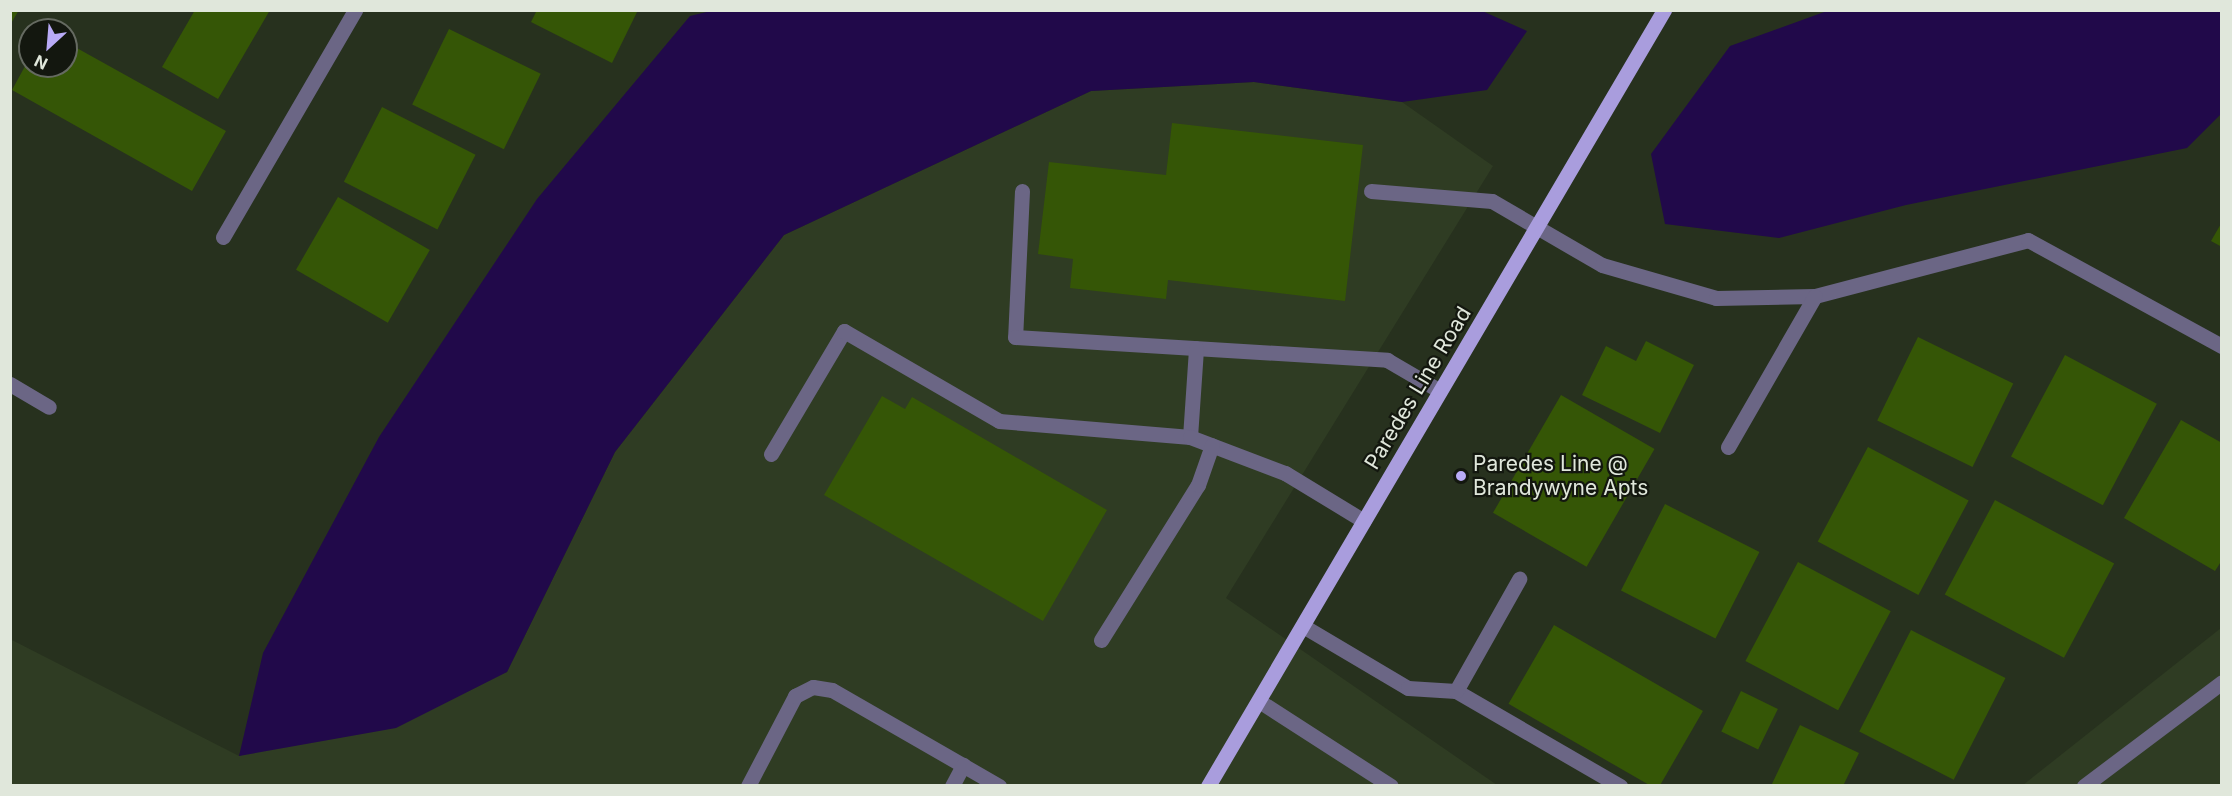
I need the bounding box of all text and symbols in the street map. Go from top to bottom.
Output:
north arrow [18,18,78,78]
text: N [31,51,51,74]
street label: Paredes Line Road [1359,302,1477,474]
place label: Paredes Line @ Brandywyne Apts [1473,451,1648,501]
marker: Paredes Line @ Brandywyne Apts [1454,469,1468,483]

